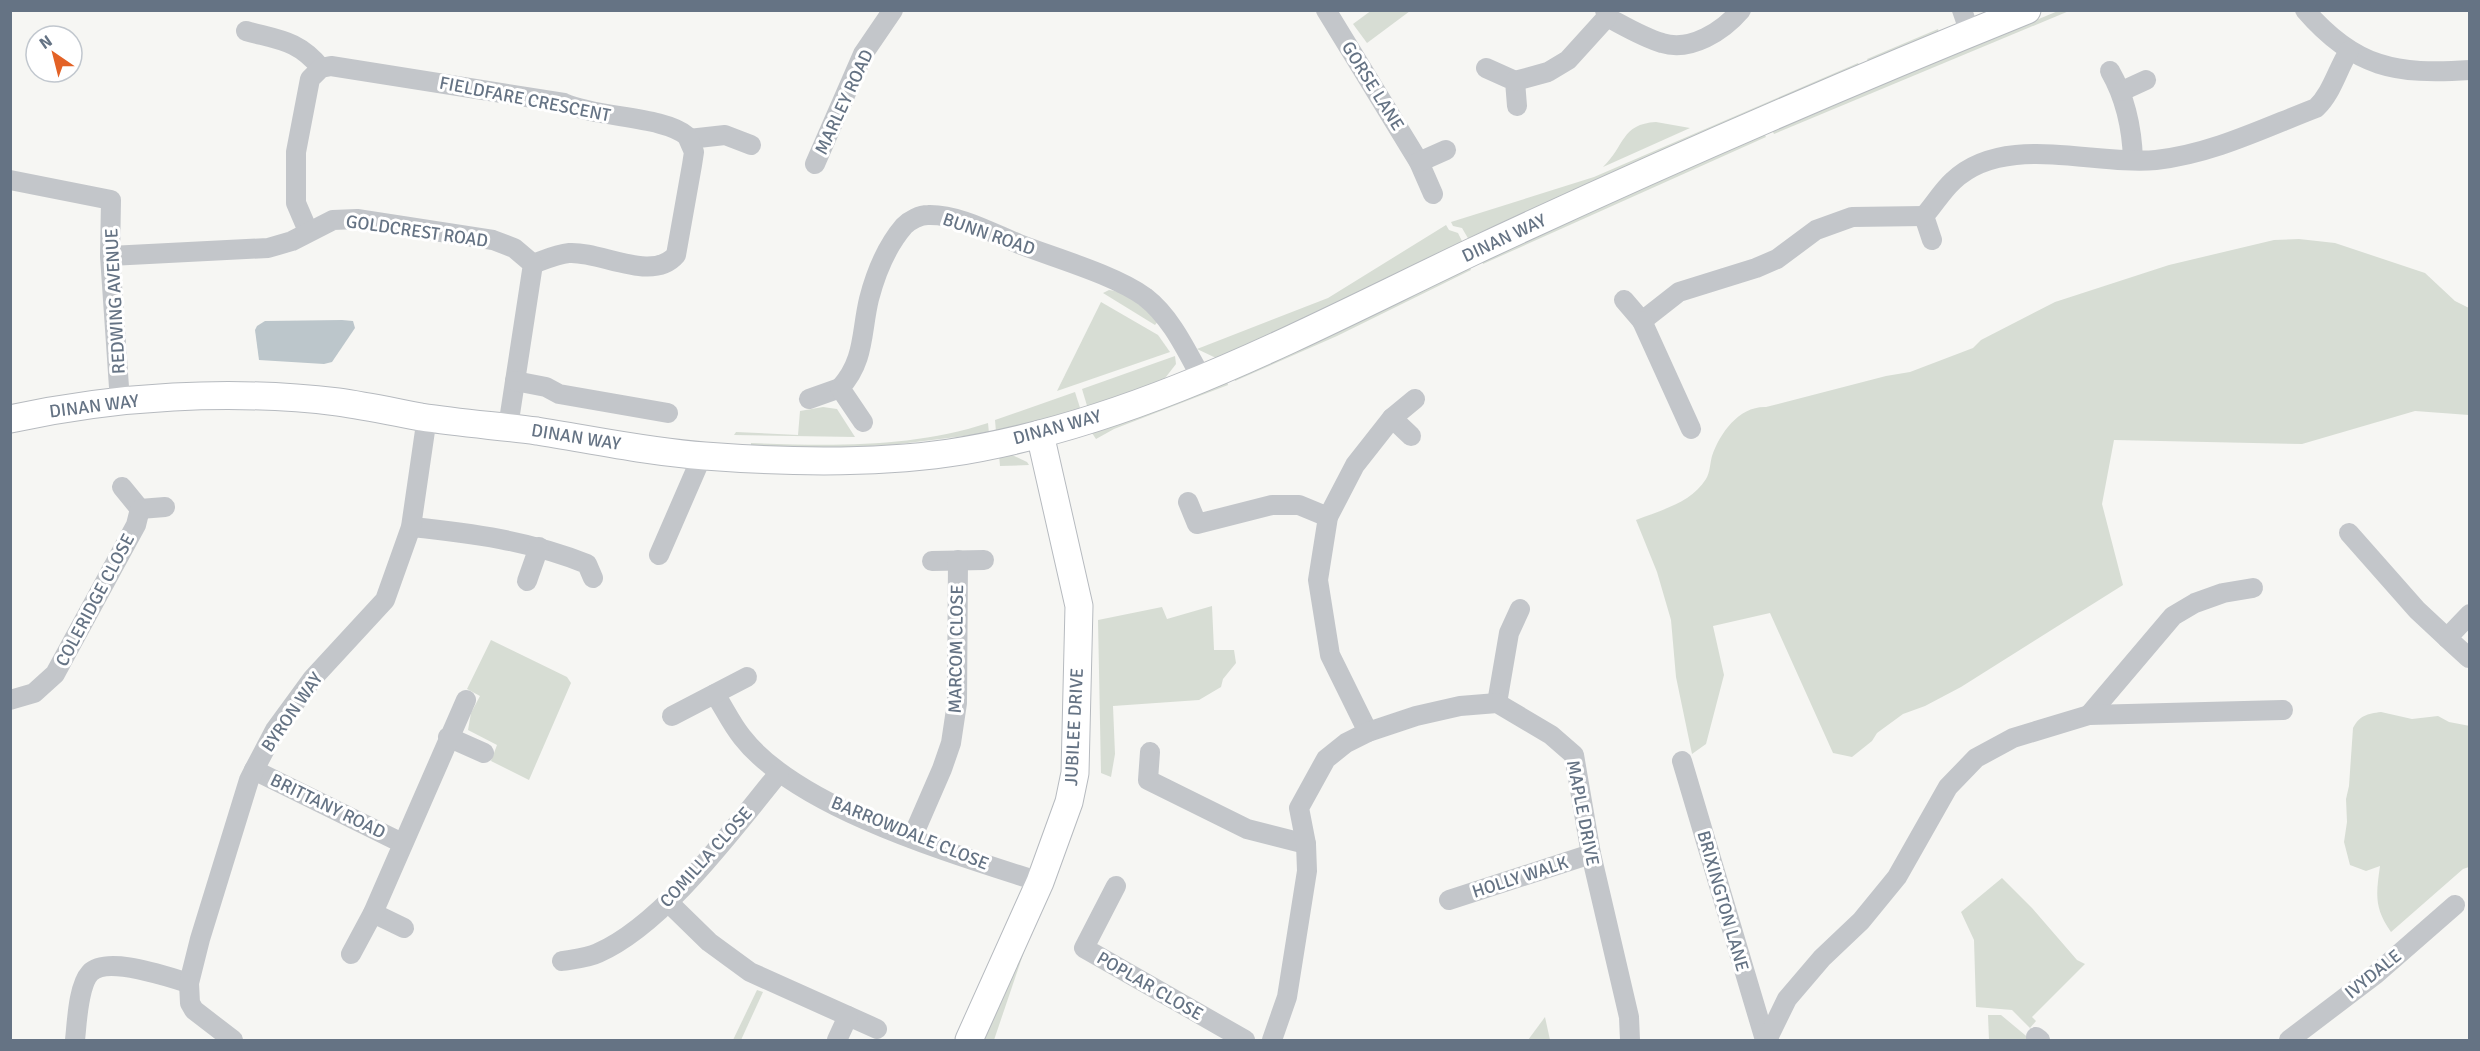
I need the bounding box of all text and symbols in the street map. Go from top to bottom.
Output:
north arrow [24,24,84,84]
text: N [36,31,56,54]
street label: GORSE LANE [1337,37,1409,135]
street label: MARLEY ROAD [810,46,878,158]
street label: FIELDFARE CRESCENT [438,72,613,126]
street label: BUNN ROAD [940,208,1038,260]
street label: DINAN WAY [1458,209,1550,267]
street label: GOLDCREST ROAD [345,210,489,252]
street label: REDWING AVENUE [100,227,130,375]
street label: DINAN WAY [48,390,140,422]
street label: DINAN WAY [1011,405,1103,449]
street label: DINAN WAY [530,419,622,455]
street label: COLERIDGE CLOSE [51,530,139,670]
street label: MARCOM CLOSE [944,584,968,714]
street label: JUBILEE DRIVE [1060,667,1088,787]
street label: BYRON WAY [257,668,327,756]
street label: MAPLE DRIVE [1562,758,1604,868]
street label: BRITTANY ROAD [267,769,389,843]
street label: BARROWDALE CLOSE [828,791,992,875]
street label: COMILLA CLOSE [655,802,757,912]
street label: BRIXINGTON LANE [1692,828,1754,974]
street label: HOLLY WALK [1469,851,1571,903]
street label: IVYDALE [2340,945,2406,1003]
street label: POPLAR CLOSE [1093,947,1207,1025]

